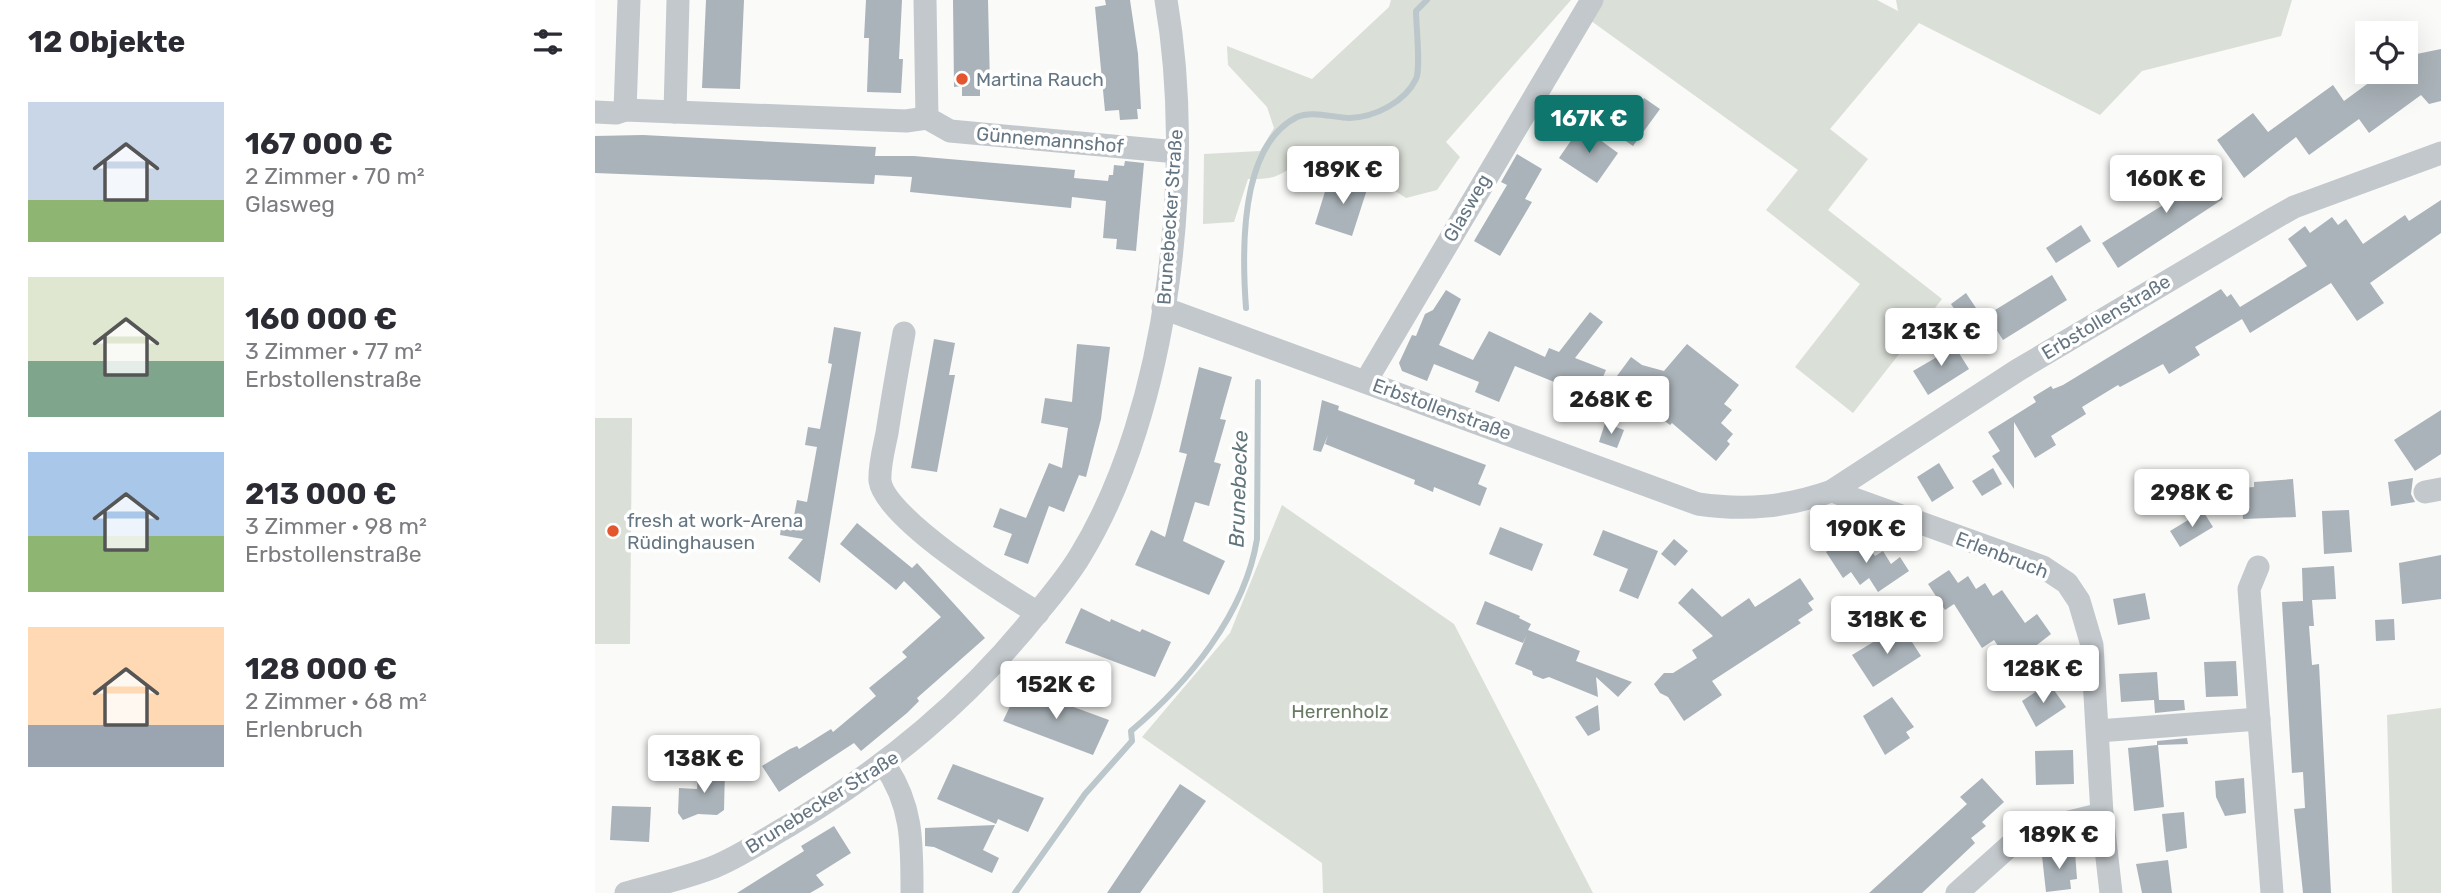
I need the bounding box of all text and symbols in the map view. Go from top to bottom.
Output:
map controls [2355,21,2418,84]
button: locate [2355,21,2418,84]
icon: filters [529,23,567,61]
text: 12 Objekte [28,24,185,60]
place label: Martina Rauch [976,68,1104,91]
marker: Martina Rauch [954,71,970,87]
pin: 167K € [1532,96,1646,155]
text: 167K € [1551,104,1627,132]
street label: Günnemannshof [975,122,1125,158]
text: 167 000 € [245,126,393,162]
street label: Brunebecker Straße [1152,128,1188,306]
icon: home [84,130,168,214]
pin: 189K € [1286,146,1400,206]
text: 189K € [1303,155,1383,183]
pin: 160K € [2109,156,2223,215]
text: 2 Zimmer · 70 m² [245,162,425,190]
text: 160K € [2126,164,2206,192]
street label: Glasweg [1438,170,1496,246]
text: Glasweg [245,190,335,218]
street label: Erbstollenstraße [2038,270,2174,364]
text: 160 000 € [245,301,397,337]
icon: home [84,305,168,389]
pin: 213K € [1884,308,1998,368]
text: 213K € [1901,317,1981,345]
text: 3 Zimmer · 77 m² [245,337,422,365]
text: Erbstollenstraße [245,365,422,393]
street label: Erbstollenstraße [1369,373,1515,445]
pin: 268K € [1554,376,1668,436]
text: 268K € [1569,385,1653,413]
water label: Brunebecke [1223,430,1253,548]
pin: 298K € [2135,470,2249,529]
text: 213 000 € [245,476,397,512]
text: 298K € [2150,478,2234,506]
icon: home [84,480,168,564]
pin: 190K € [1809,505,1923,565]
place label: fresh at work-Arena Rüdinghausen [627,509,803,554]
text: 3 Zimmer · 98 m² [245,512,427,540]
text: 190K € [1826,514,1906,542]
marker: fresh at work-Arena Rüdinghausen [605,523,621,539]
street label: Erlenbruch [1952,527,2052,583]
text: Erbstollenstraße [245,540,422,568]
pin: 318K € [1830,596,1944,656]
text: 318K € [1847,605,1927,633]
pin: 128K € [1986,646,2100,705]
text: 128 000 € [245,651,397,687]
text: 128K € [2003,654,2083,682]
icon: home [84,655,168,739]
pin: 152K € [999,662,1113,721]
text: 152K € [1016,670,1096,698]
text: 2 Zimmer · 68 m² [245,687,427,715]
park label: Herrenholz [1291,700,1389,723]
text: Erlenbruch [245,715,363,743]
pin: 138K € [647,736,761,795]
text: 138K € [664,744,744,772]
street label: Brunebecker Straße [741,746,903,858]
pin: 189K € [2002,812,2116,871]
text: 189K € [2019,820,2099,848]

